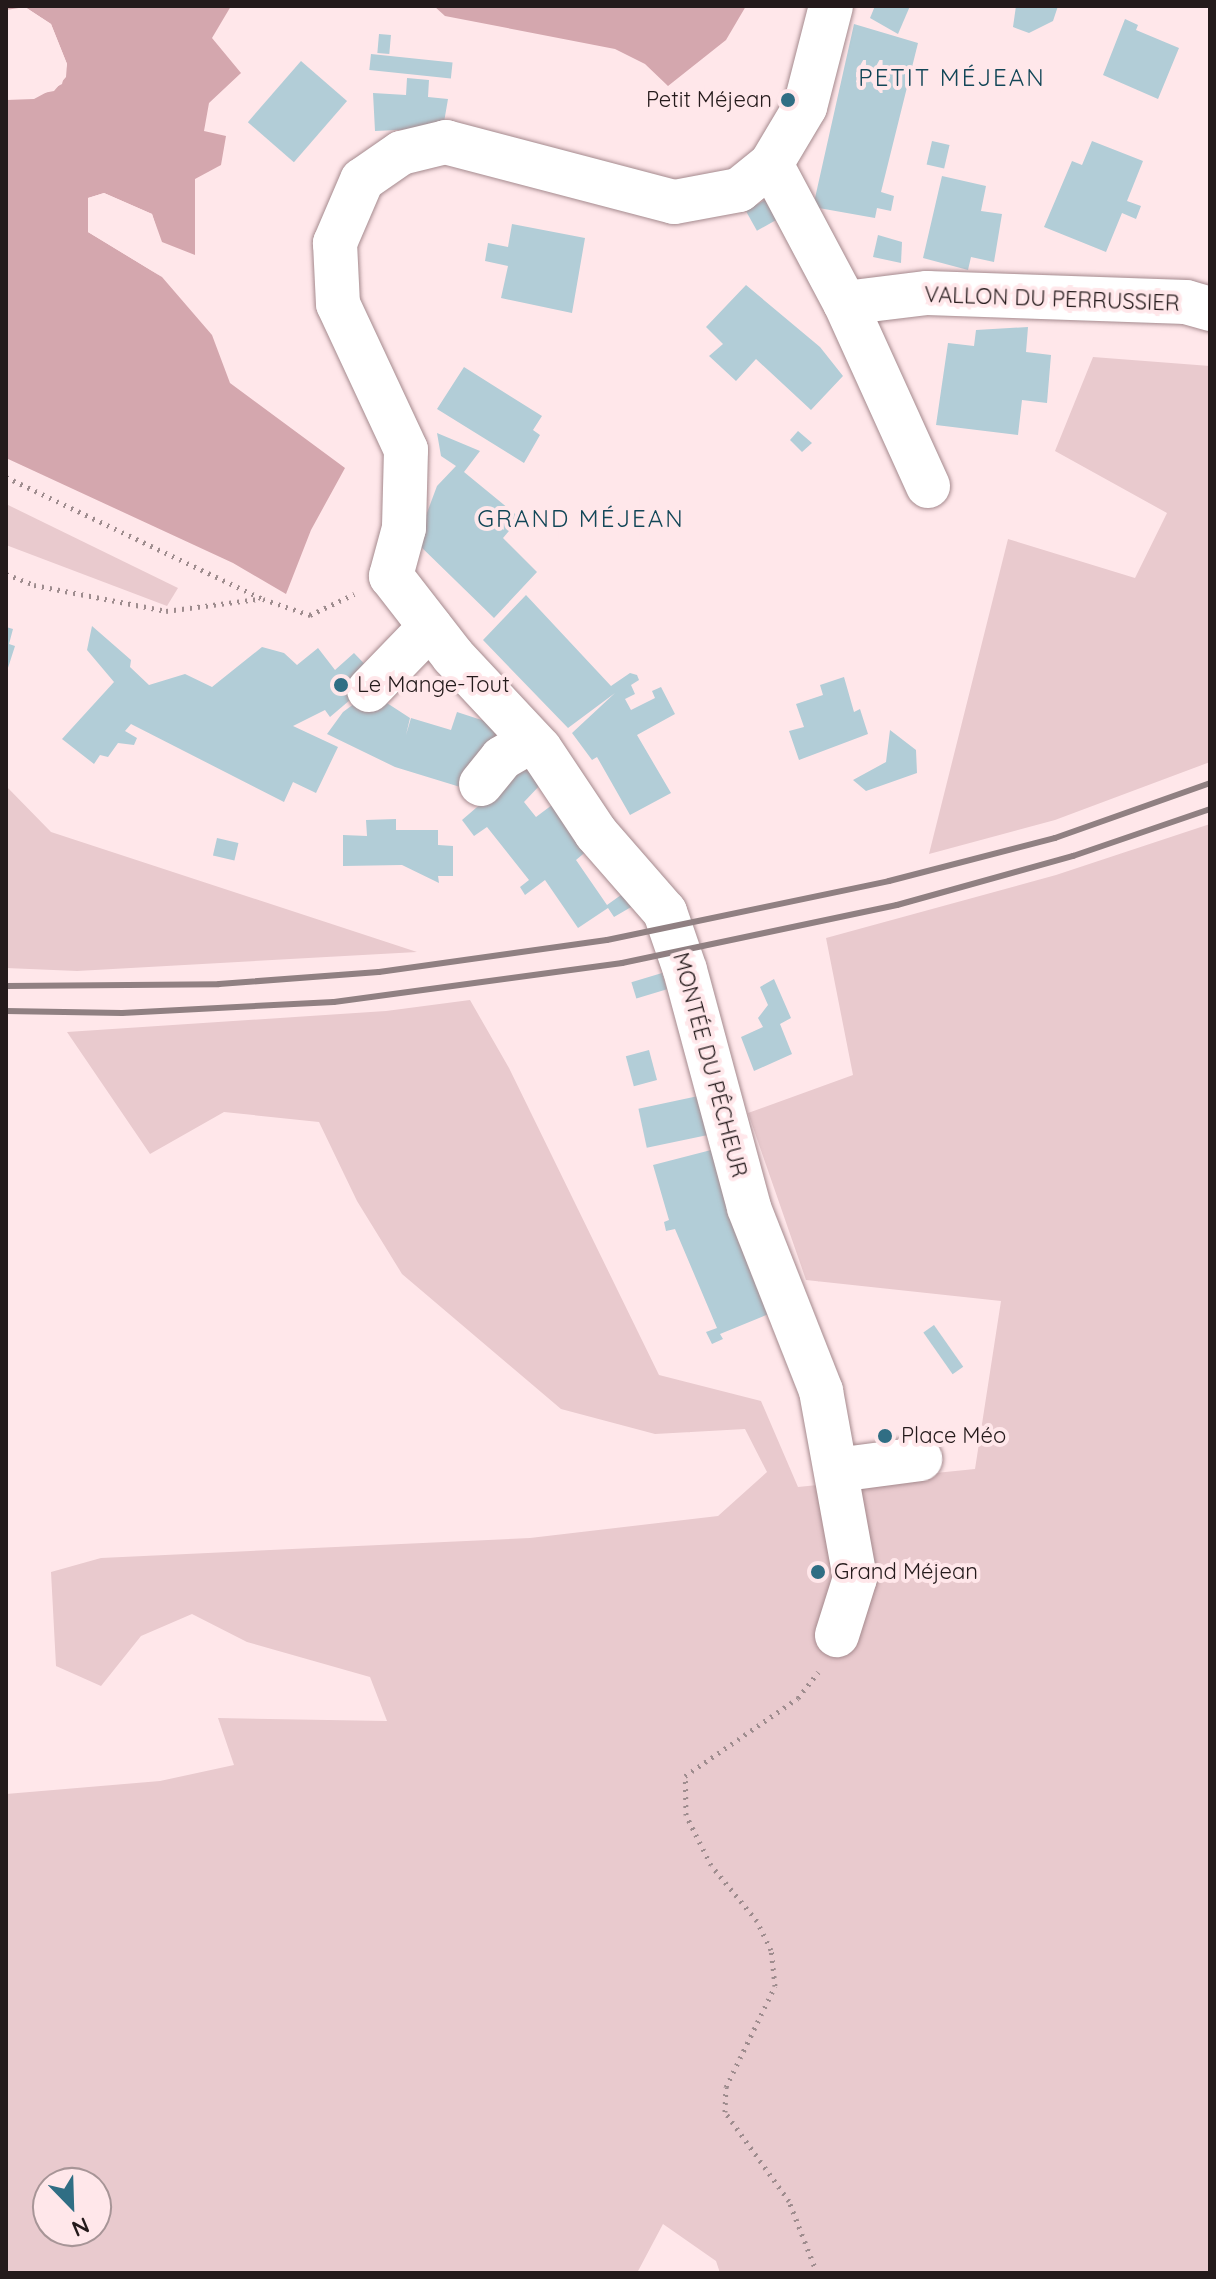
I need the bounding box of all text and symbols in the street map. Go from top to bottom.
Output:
district label: PETIT MÉJEAN [858,64,1046,92]
place label: Petit Méjean [646,87,772,113]
marker: Petit Méjean [779,91,797,109]
street label: VALLON DU PERRUSSIER [924,281,1180,317]
district label: GRAND MÉJEAN [477,505,685,533]
place label: Le Mange-Tout [357,672,510,698]
marker: Le Mange-Tout [332,676,350,694]
street label: MONTÉE DU PÊCHEUR [667,950,753,1180]
place label: Place Méo [901,1423,1006,1449]
marker: Place Méo [876,1427,894,1445]
place label: Grand Méjean [834,1559,978,1585]
marker: Grand Méjean [809,1563,827,1581]
north arrow [32,2167,112,2247]
text: N [68,2211,94,2243]

